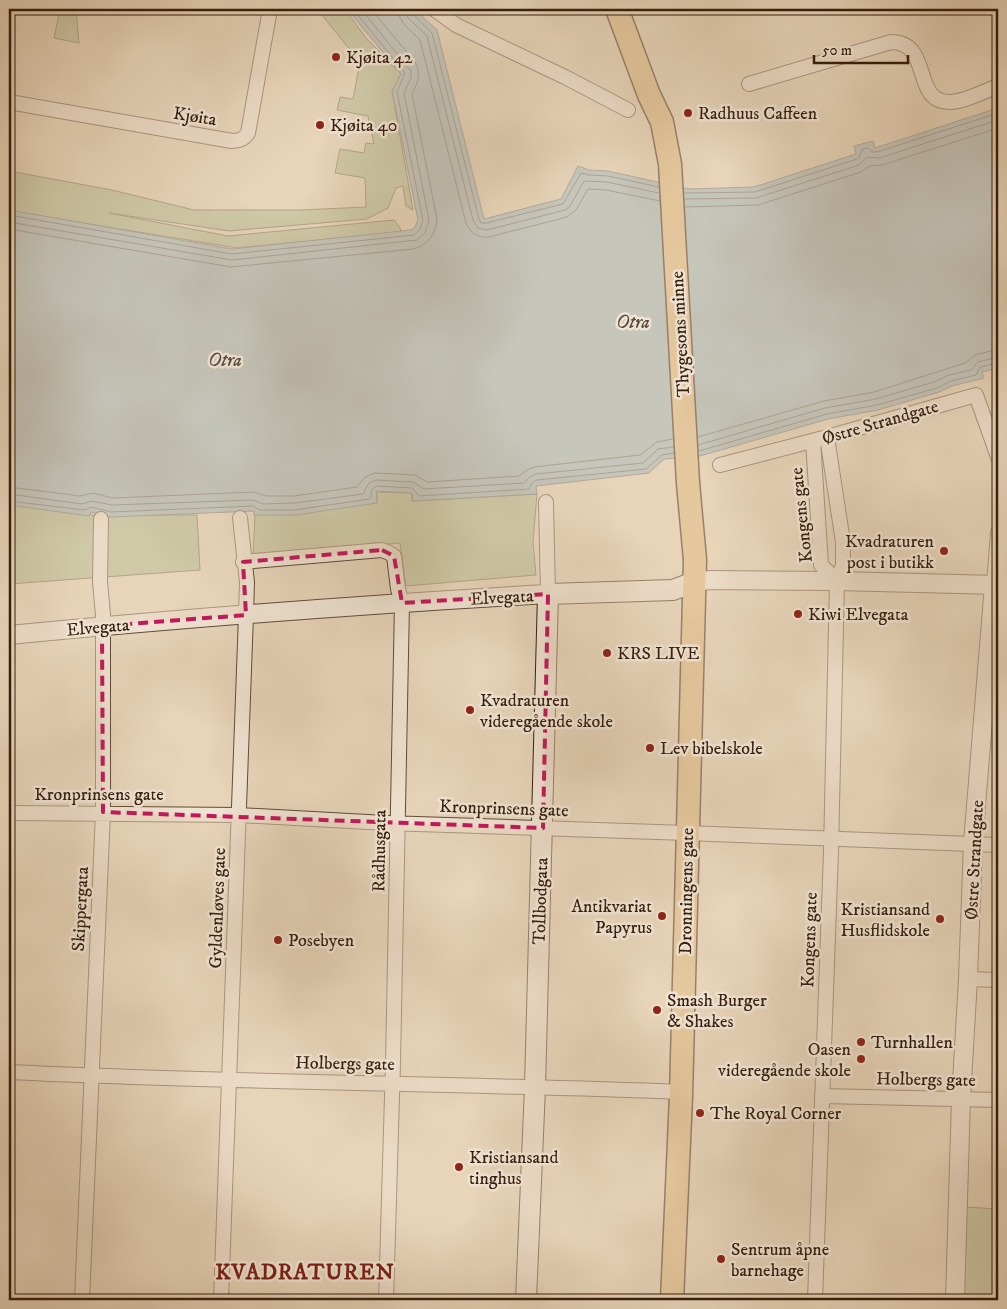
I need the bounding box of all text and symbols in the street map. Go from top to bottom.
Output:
scale bar [814,32,908,64]
text: 50 m [822,41,852,60]
place label: Kjøita 42 [346,47,413,69]
marker: Kjøita 42 [330,51,342,63]
street label: Kjøita [172,103,218,131]
place label: Radhuus Caffeen [698,103,818,125]
marker: Radhuus Caffeen [682,107,694,119]
place label: Kjøita 40 [330,115,398,137]
marker: Kjøita 40 [314,119,326,131]
street label: Thygesons minne [667,270,695,397]
water label: Otra [616,311,650,334]
water label: Otra [208,349,242,372]
street label: Østre Strandgate [820,396,941,450]
street label: Kongens gate [786,466,818,564]
place label: Kvadraturen post i butikk [845,531,935,574]
marker: Kvadraturen post i butikk [938,545,950,557]
street label: Elvegata [470,585,535,611]
place label: Kiwi Elvegata [808,604,909,626]
marker: Kiwi Elvegata [792,608,804,620]
street label: Elvegata [66,614,131,642]
place label: KRS LIVE [617,643,700,665]
marker: KRS LIVE [601,647,613,659]
place label: Kvadraturen videregående skole [479,690,613,733]
marker: Kvadraturen videregående skole [464,704,476,716]
place label: Lev bibelskole [660,738,763,760]
marker: Lev bibelskole [644,742,656,754]
street label: Kronprinsens gate [34,784,164,806]
street label: Kronprinsens gate [439,796,569,822]
street label: Østre Strandgate [961,800,989,921]
street label: Rådhusgata [368,809,392,892]
street label: Dronningens gate [675,827,699,955]
street label: Gyldenløves gate [205,847,231,969]
street label: Tollbodgata [528,857,554,945]
street label: Skippergata [68,866,94,952]
street label: Kongens gate [797,892,823,988]
place label: Antikvariat Papyrus [572,896,652,939]
place label: Kristiansand Husflidskole [840,899,930,942]
marker: Antikvariat Papyrus [656,910,668,922]
marker: Kristiansand Husflidskole [934,913,946,925]
place label: Posebyen [288,930,355,952]
marker: Posebyen [272,934,284,946]
place label: Smash Burger & Shakes [667,990,767,1033]
marker: Smash Burger & Shakes [651,1004,663,1016]
place label: Turnhallen [871,1032,953,1054]
marker: Turnhallen [855,1036,867,1048]
place label: Oasen videregående skole [717,1039,852,1082]
street label: Holbergs gate [295,1052,395,1076]
marker: Oasen videregående skole [855,1053,867,1065]
street label: Holbergs gate [876,1068,976,1092]
place label: The Royal Corner [710,1103,842,1125]
marker: The Royal Corner [694,1107,706,1119]
place label: Kristiansand tinghus [469,1147,558,1190]
marker: Kristiansand tinghus [453,1161,465,1173]
place label: Sentrum åpne barnehage [731,1239,829,1282]
marker: Sentrum åpne barnehage [715,1253,727,1265]
district label: KVADRATUREN [215,1259,395,1286]

